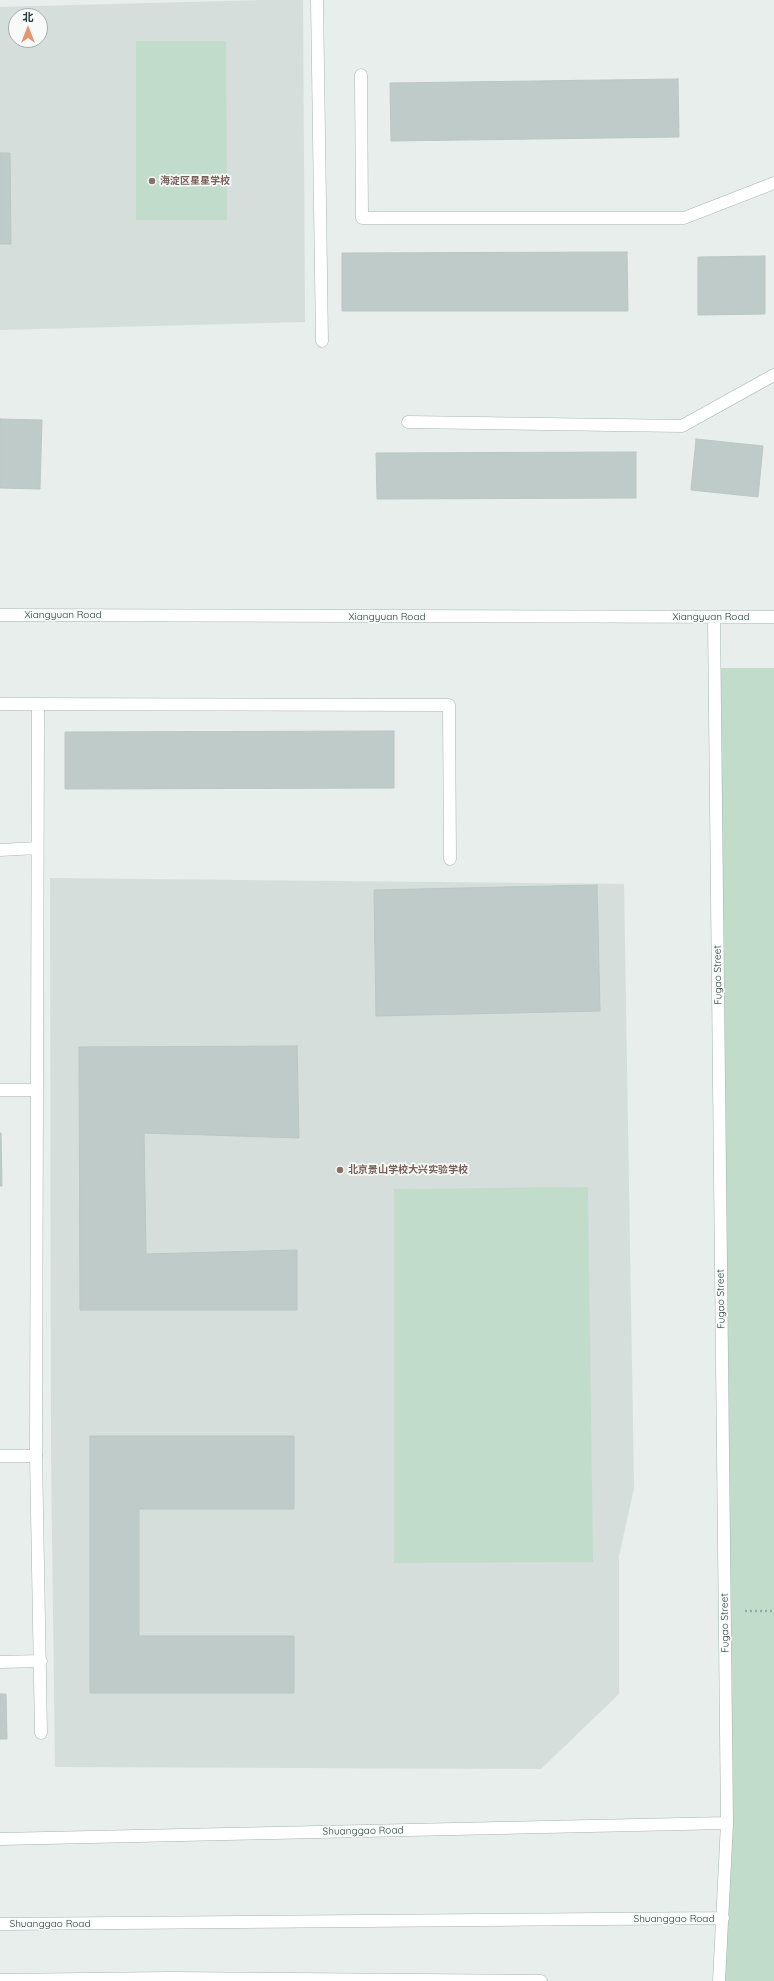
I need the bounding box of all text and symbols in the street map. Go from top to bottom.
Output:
north arrow [8,8,48,48]
text: 北 [23,10,34,24]
place label: 海淀区星星学校 [160,175,230,187]
marker: 海淀区星星学校 [147,176,157,186]
street label: Xiangyuan Road [24,609,102,621]
street label: Xiangyuan Road [348,611,426,623]
street label: Xiangyuan Road [672,611,750,623]
street label: Fugao Street [711,945,725,1005]
place label: 北京景山学校大兴实验学校 [348,1164,468,1176]
marker: 北京景山学校大兴实验学校 [335,1165,345,1175]
street label: Fugao Street [714,1269,728,1329]
street label: Fugao Street [718,1593,732,1653]
street label: Shuanggao Road [322,1824,404,1838]
street label: Shuanggao Road [634,1913,714,1925]
street label: Shuanggao Road [10,1918,90,1930]

